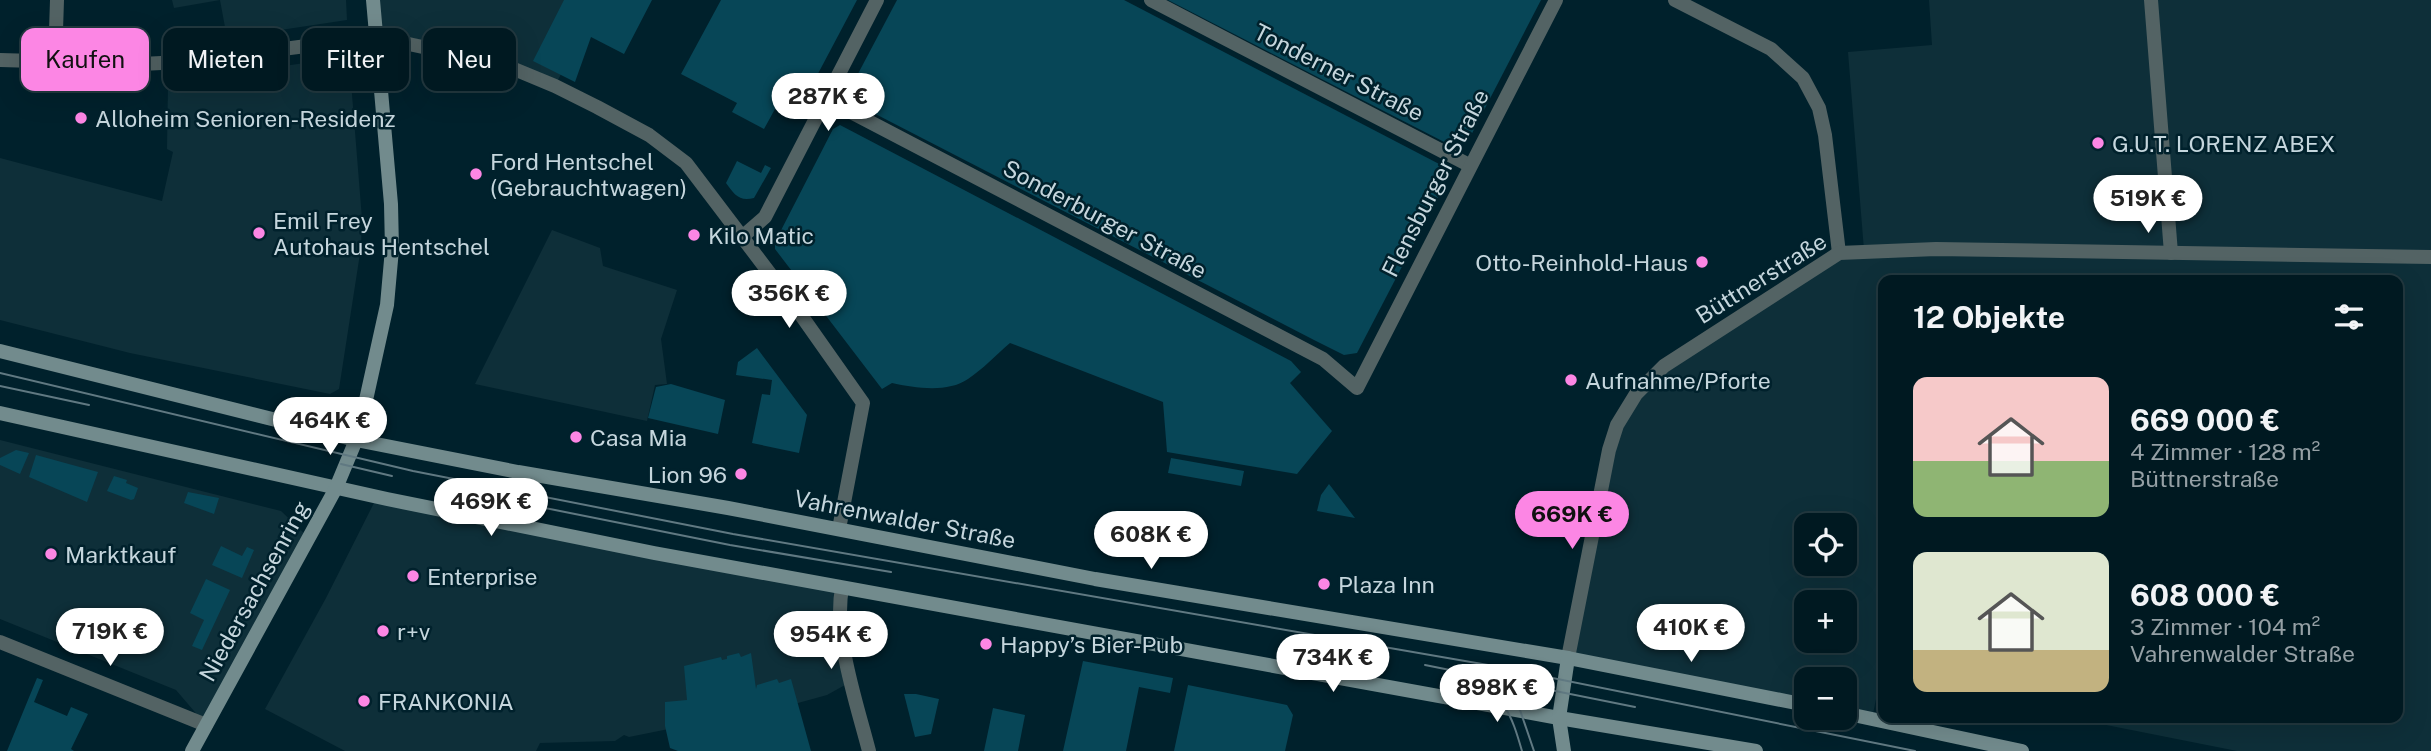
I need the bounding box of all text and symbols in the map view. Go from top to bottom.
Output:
street label: Tonderner Straße [1250,18,1428,126]
chip: Kaufen [21,28,149,91]
chip: Mieten [163,28,288,91]
chip: Filter [302,28,409,91]
chip: Neu [423,28,516,91]
pin: 287K € [771,74,885,133]
text: 287K € [788,82,868,109]
street label: Flensburger Straße [1376,85,1494,281]
place label: Alloheim Senioren-Residenz [95,105,396,132]
marker: Alloheim Senioren-Residenz [73,110,89,126]
place label: G.U.T. LORENZ ABEX [2112,130,2335,157]
marker: G.U.T. LORENZ ABEX [2090,135,2106,151]
place label: Ford Hentschel (Gebrauchtwagen) [490,148,687,201]
street label: Sonderburger Straße [999,154,1211,284]
marker: Ford Hentschel (Gebrauchtwagen) [468,166,484,182]
pin: 519K € [2091,176,2205,235]
text: 519K € [2109,184,2187,211]
place label: Emil Frey Autohaus Hentschel [273,207,490,260]
place label: Kilo Matic [708,222,814,249]
marker: Emil Frey Autohaus Hentschel [251,225,267,241]
marker: Kilo Matic [686,227,702,243]
street label: Büttnerstraße [1691,227,1831,329]
place label: Otto-Reinhold-Haus [1475,249,1688,276]
marker: Otto-Reinhold-Haus [1694,254,1710,270]
pin: 356K € [732,270,846,330]
text: 356K € [748,279,830,306]
icon: filters [2330,298,2368,336]
text: 12 Objekte [1913,299,2065,335]
place label: Aufnahme/Pforte [1585,367,1771,394]
marker: Aufnahme/Pforte [1563,372,1579,388]
pin: 464K € [273,398,387,457]
text: 669 000 € [2130,402,2280,438]
icon: home [1969,405,2053,489]
text: 464K € [289,406,371,433]
place label: Casa Mia [590,424,687,451]
marker: Casa Mia [568,429,584,445]
text: 4 Zimmer · 128 m² [2130,438,2320,465]
place label: Lion 96 [648,461,727,488]
text: Büttnerstraße [2130,465,2279,492]
marker: Lion 96 [733,466,749,482]
pin: 469K € [434,478,548,538]
street label: Vahrenwalder Straße [792,484,1018,554]
text: 469K € [450,487,532,514]
pin: 669K € [1515,491,1629,551]
street label: Niedersachsenring [193,496,315,686]
text: 669K € [1531,500,1613,527]
pin: 608K € [1094,512,1208,571]
map controls [1794,513,1857,730]
button: locate [1794,513,1857,576]
text: 608K € [1110,520,1192,547]
place label: Marktkauf [65,541,176,568]
marker: Marktkauf [43,546,59,562]
place label: Enterprise [427,563,537,590]
marker: Enterprise [405,568,421,584]
place label: Plaza Inn [1338,571,1435,598]
marker: Plaza Inn [1316,576,1332,592]
text: 608 000 € [2130,577,2280,613]
icon: home [1969,580,2053,664]
button: + [1794,590,1857,653]
pin: 410K € [1634,604,1748,664]
pin: 719K € [53,608,167,668]
pin: 954K € [774,612,888,671]
text: 410K € [1653,613,1729,640]
text: 3 Zimmer · 104 m² [2130,613,2320,640]
text: 719K € [72,617,148,644]
place label: r+v [397,618,431,645]
text: 954K € [790,620,872,647]
marker: r+v [375,623,391,639]
place label: Happy’s Bier-Pub [1000,631,1183,658]
pin: 734K € [1276,634,1390,694]
marker: Happy’s Bier-Pub [978,636,994,652]
text: Vahrenwalder Straße [2130,640,2355,667]
text: 734K € [1292,643,1374,670]
pin: 898K € [1440,664,1554,724]
button: − [1794,667,1857,730]
text: 898K € [1456,673,1538,700]
place label: FRANKONIA [378,688,514,715]
marker: FRANKONIA [356,693,372,709]

